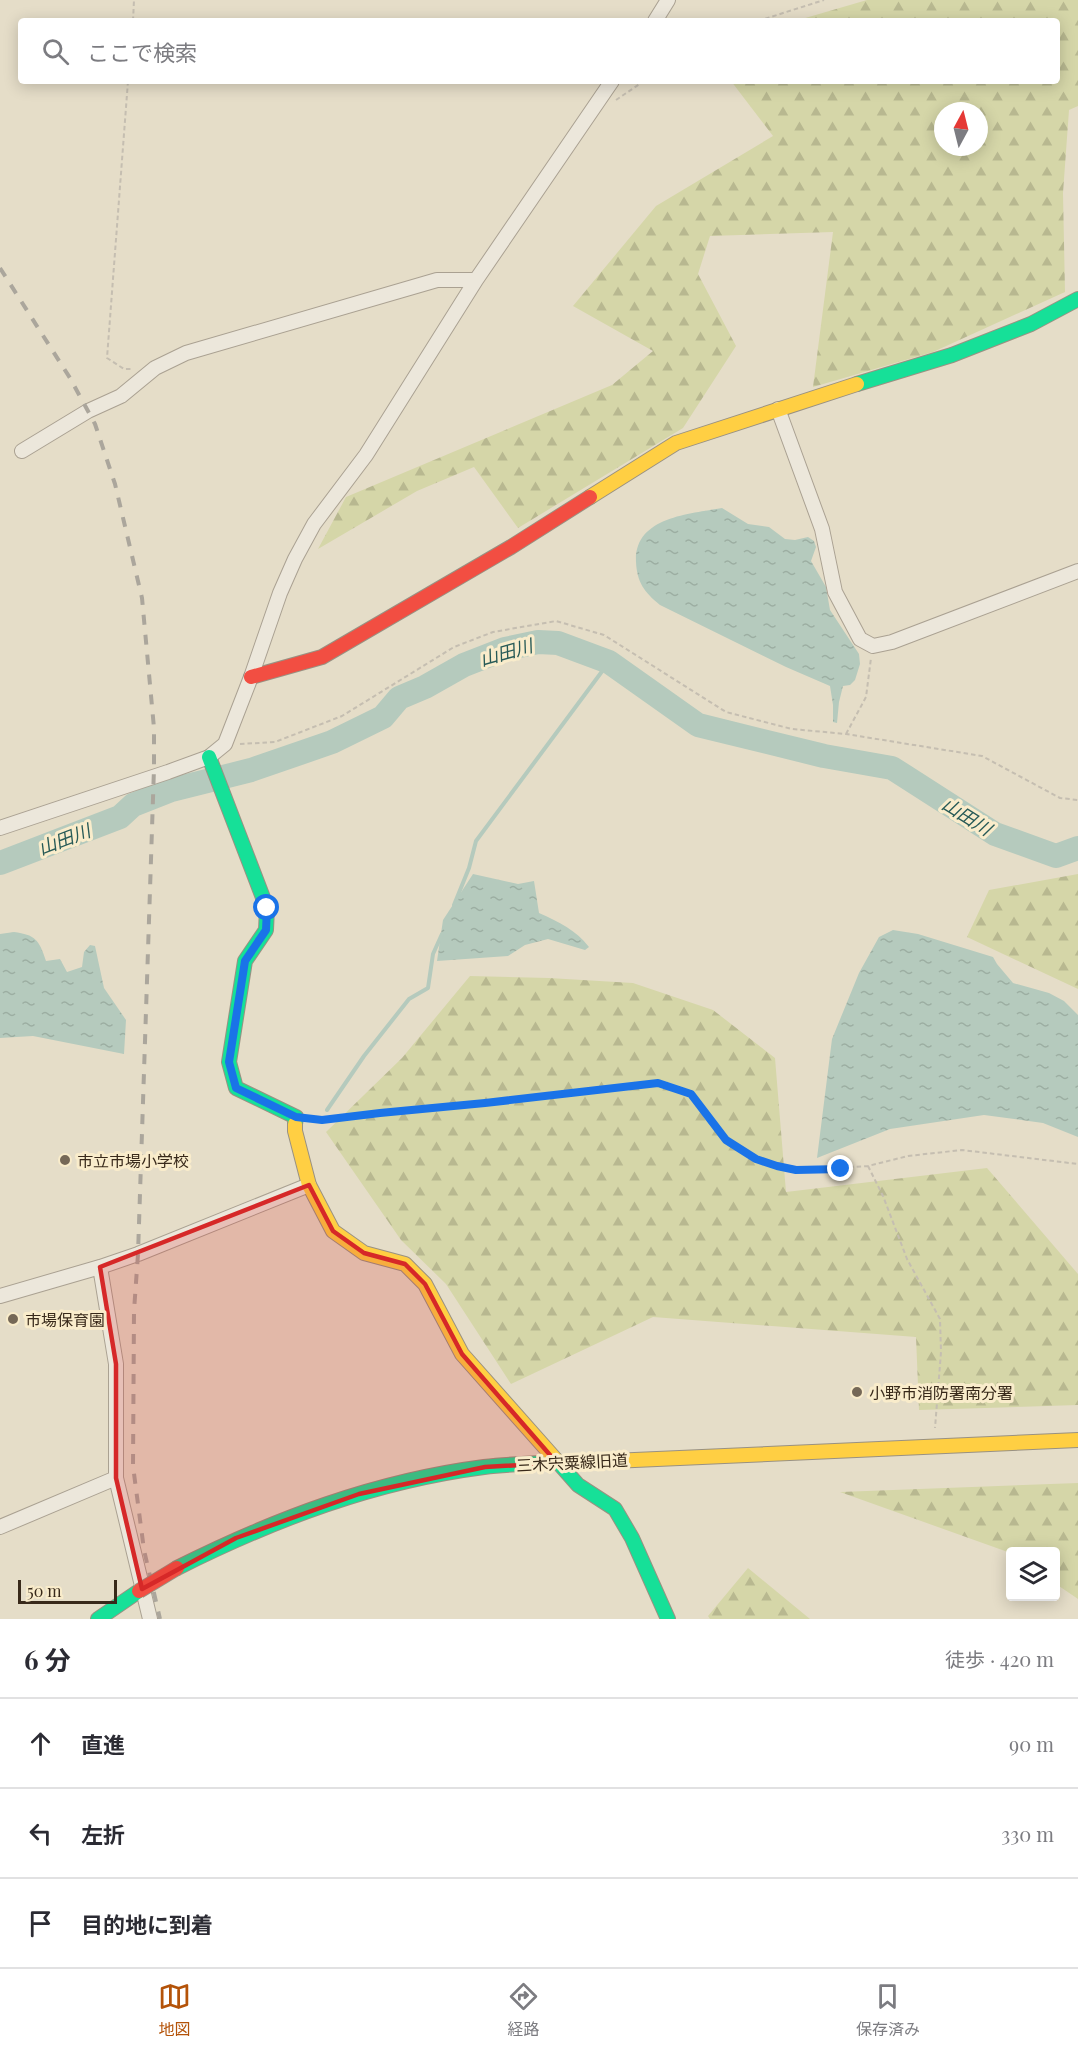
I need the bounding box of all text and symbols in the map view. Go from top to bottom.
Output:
search box [18,18,1060,84]
icon: search [39,35,72,68]
text: ここで検索 [87,37,197,67]
north arrow [934,102,988,156]
water label: 山田川 [477,632,537,671]
water label: 山田川 [938,792,998,842]
water label: 山田川 [34,817,95,860]
route start [253,894,279,920]
place label: 市立市場小学校 [77,1150,189,1171]
marker: 市立市場小学校 [58,1153,72,1167]
route end [827,1155,853,1181]
place label: 市場保育園 [25,1309,105,1330]
marker: 市場保育園 [6,1312,20,1326]
place label: 小野市消防署南分署 [869,1382,1013,1403]
marker: 小野市消防署南分署 [850,1385,864,1399]
street label: 三木宍粟線旧道 [516,1449,628,1475]
map controls [1006,1547,1060,1601]
button: layers [1006,1547,1060,1601]
scale bar [18,1577,117,1604]
text: 50 m [27,1580,61,1601]
text: 6 分 [24,1642,71,1677]
text: 徒歩 · 420 m [945,1645,1054,1672]
icon: ahead [24,1727,57,1760]
text: 直進 [81,1729,125,1759]
text: 90 m [1009,1730,1054,1757]
icon: left [24,1817,57,1850]
text: 左折 [81,1819,125,1849]
text: 330 m [1001,1820,1054,1847]
icon: arrive [24,1907,57,1940]
text: 目的地に到着 [81,1909,213,1939]
tab: 地図 [158,1980,191,2040]
tab: 経路 [507,1980,540,2040]
tab: 保存済み [856,1980,920,2040]

